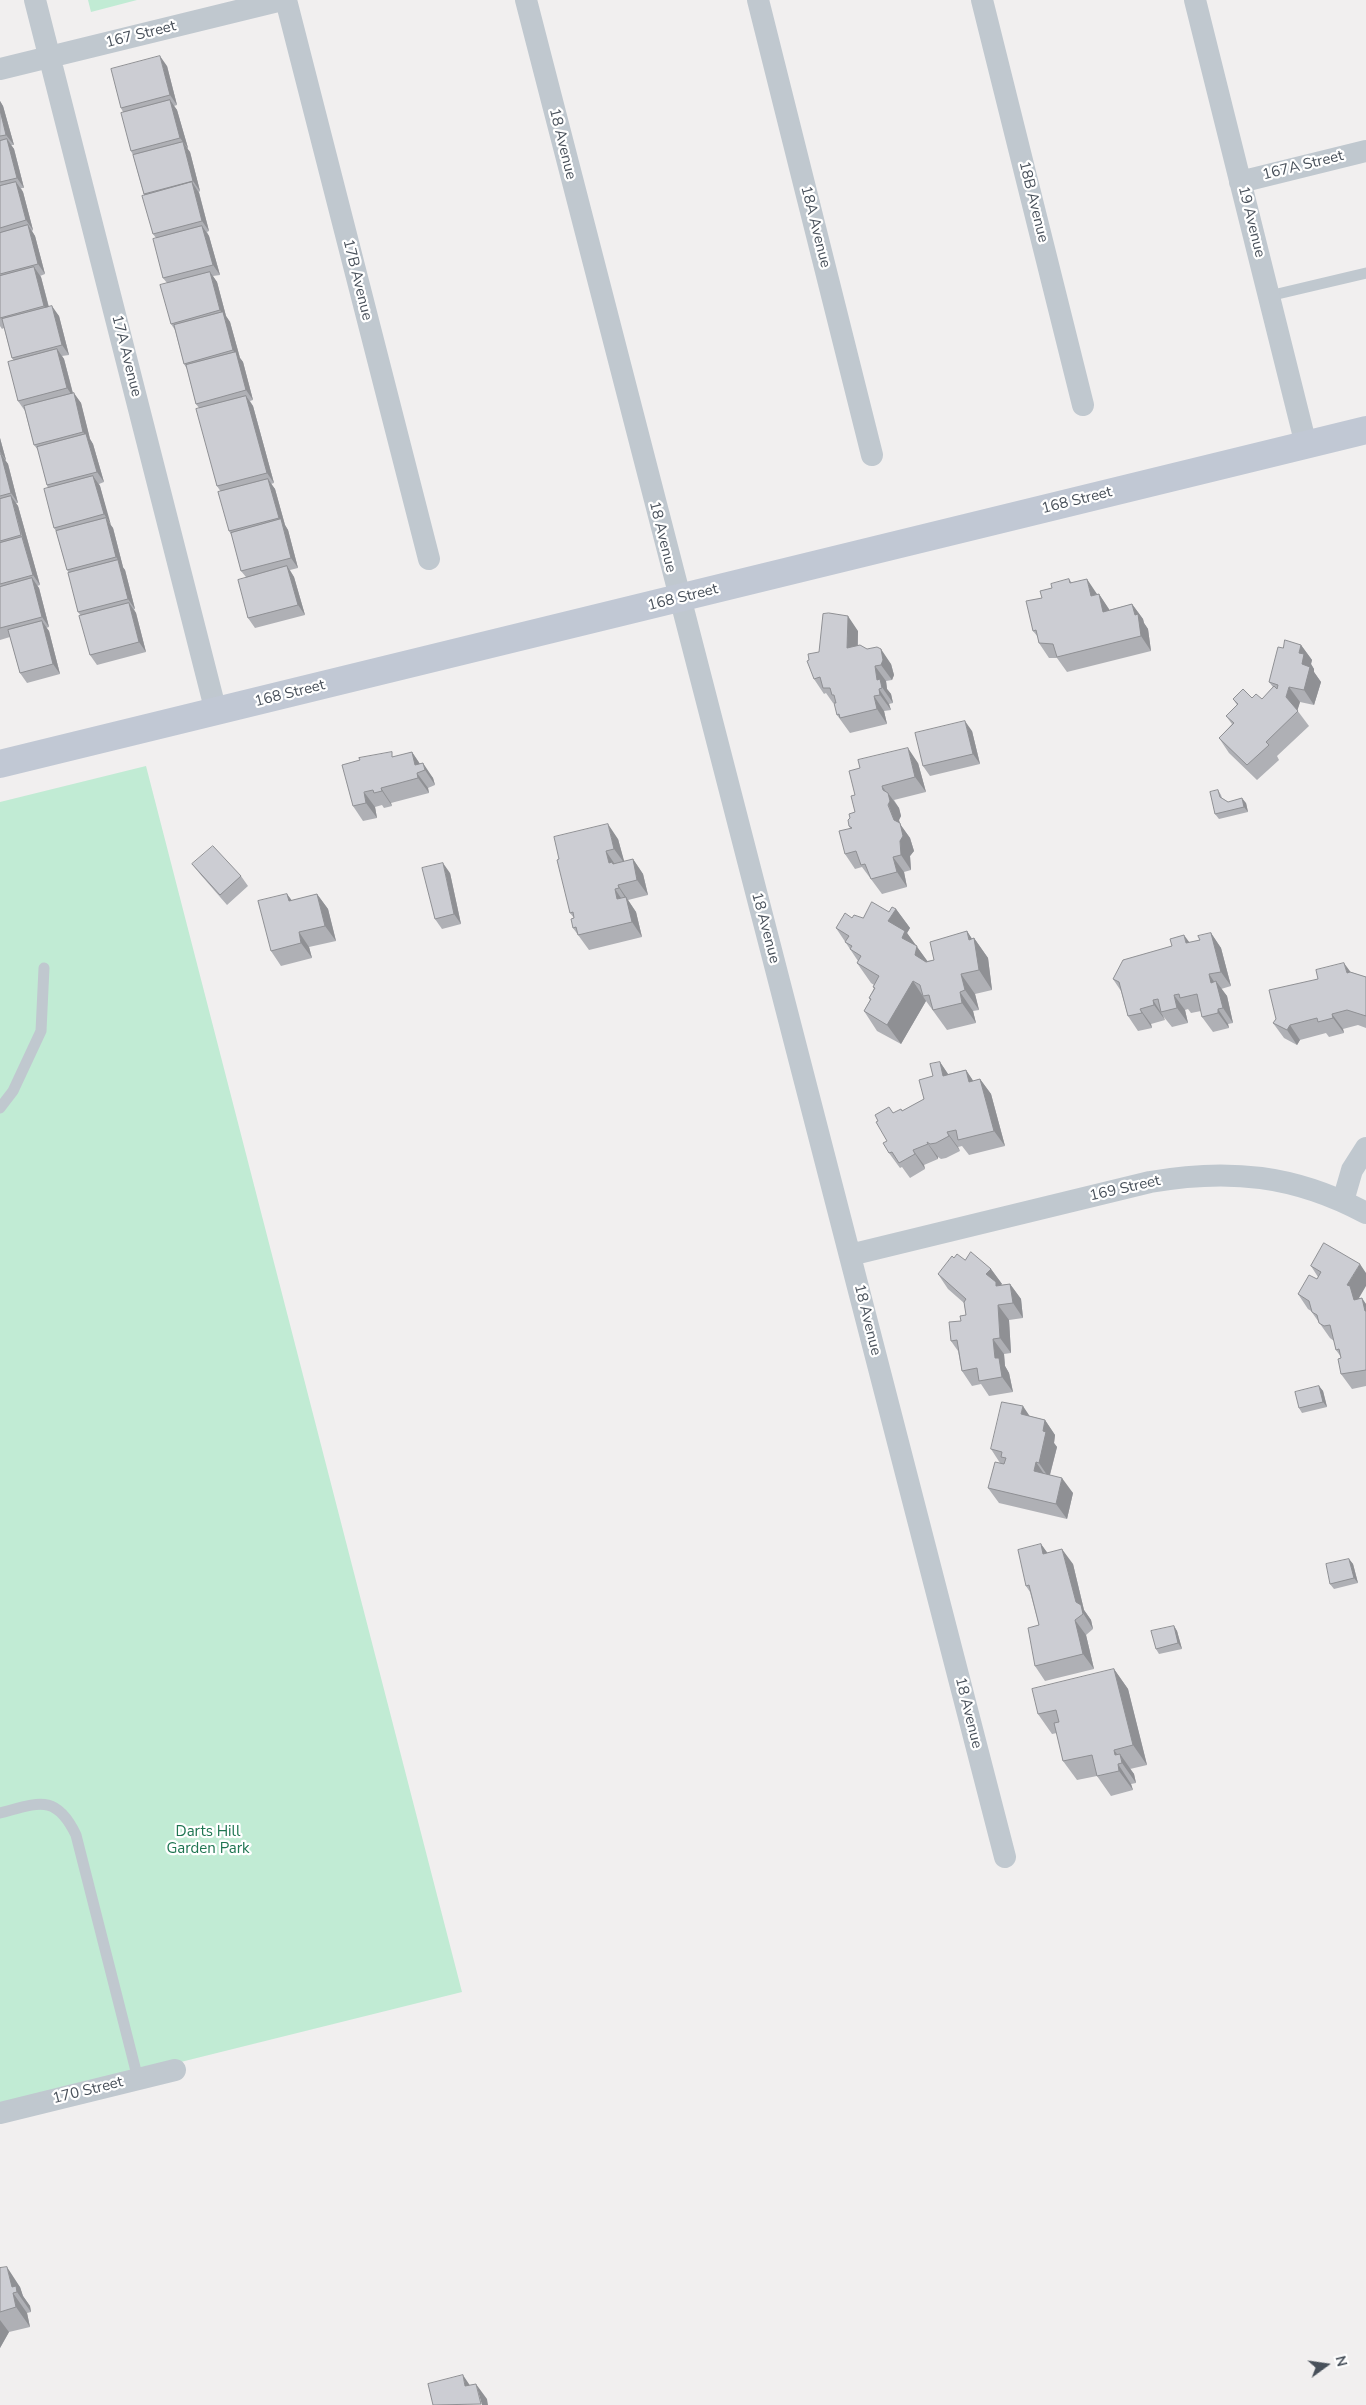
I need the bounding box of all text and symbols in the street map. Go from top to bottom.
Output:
street label: 167 Street [104,18,178,52]
street label: 18 Avenue [544,106,580,182]
street label: 167A Street [1261,147,1345,185]
street label: 18B Avenue [1014,160,1052,244]
street label: 18A Avenue [796,184,834,270]
street label: 19 Avenue [1233,184,1269,260]
street label: 17B Avenue [338,238,376,322]
street label: 17A Avenue [107,313,145,399]
street label: 168 Street [1040,484,1114,518]
street label: 18 Avenue [644,499,680,575]
street label: 168 Street [646,581,720,615]
street label: 168 Street [253,677,327,711]
street label: 18 Avenue [747,890,783,966]
street label: 169 Street [1088,1172,1162,1206]
street label: 18 Avenue [849,1282,885,1358]
street label: 18 Avenue [950,1675,986,1751]
park label: Darts Hill Garden Park [166,1823,250,1858]
street label: 170 Street [51,2074,125,2108]
north arrow [1301,2340,1351,2390]
text: N [1331,2354,1352,2369]

